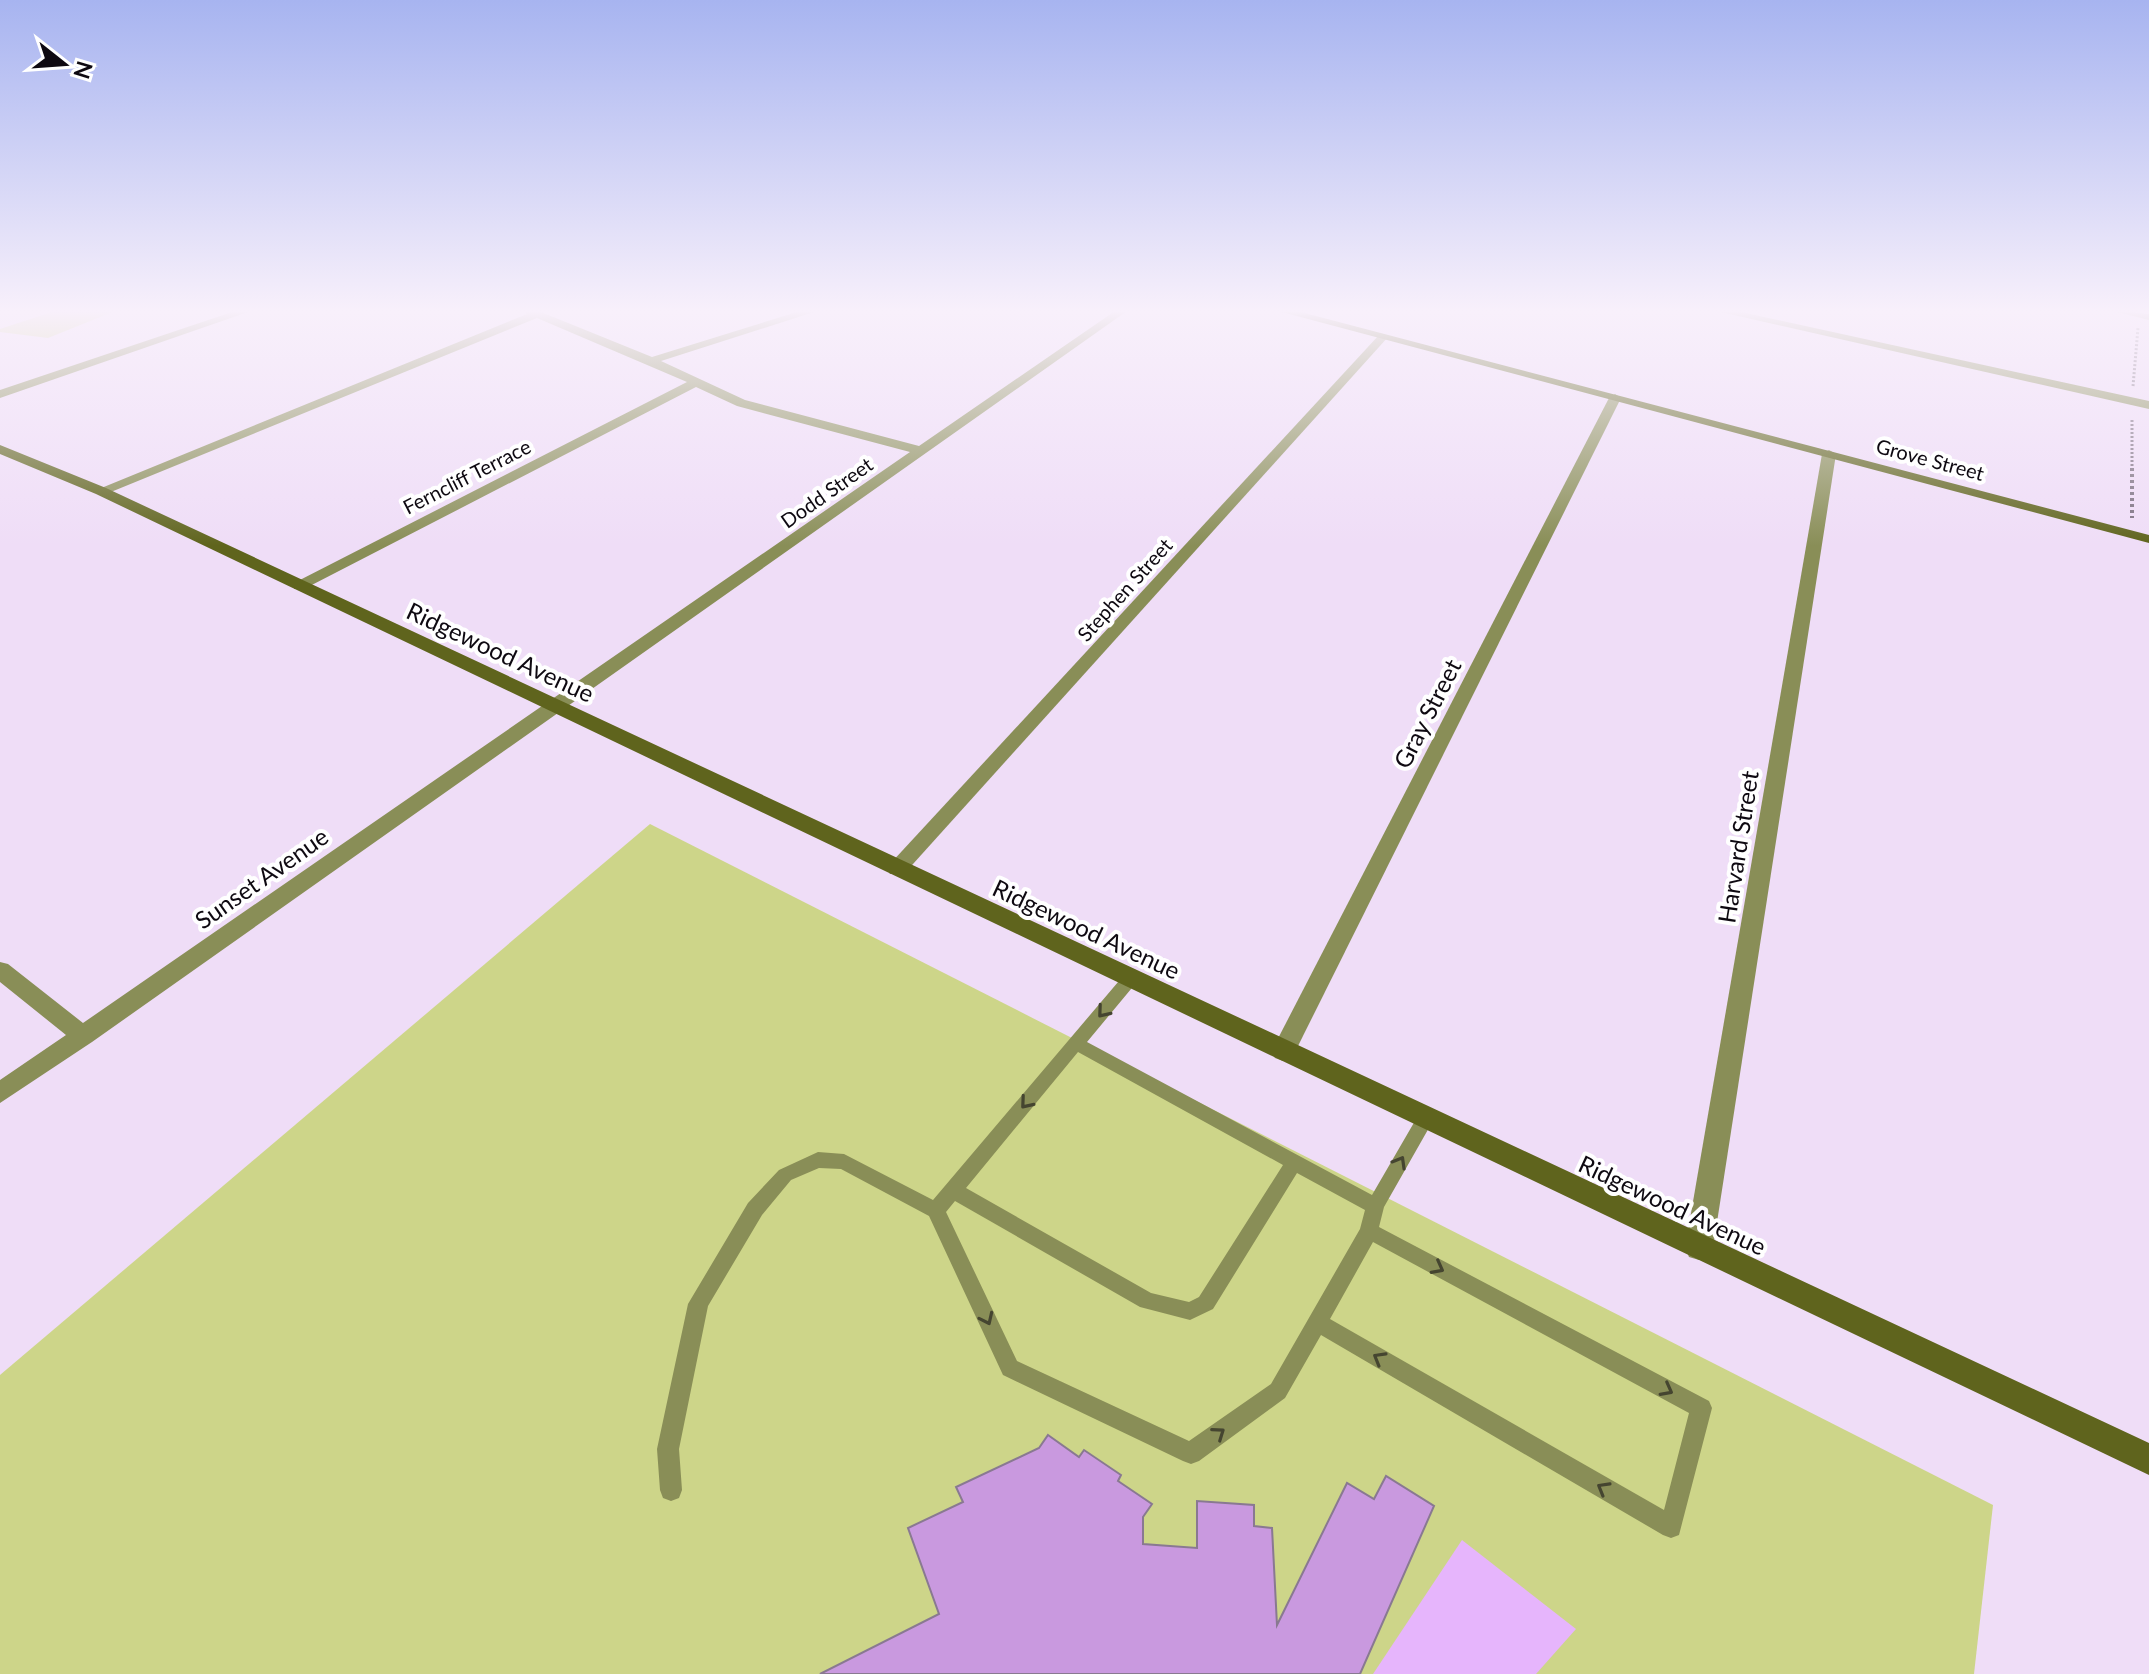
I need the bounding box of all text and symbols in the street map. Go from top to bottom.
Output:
north arrow [24,24,104,104]
text: N [68,58,99,82]
street label: Grove Street [1874,433,1987,485]
street label: Ferncliff Terrace [399,434,534,519]
street label: Dodd Street [776,452,877,533]
street label: Stephen Street [1072,533,1177,646]
street label: Ridgewood Avenue [402,596,599,708]
street label: Gray Street [1387,654,1467,773]
street label: Harvard Street [1711,768,1764,925]
street label: Sunset Avenue [189,821,333,934]
street label: Ridgewood Avenue [988,873,1185,985]
one-way arrow [1098,1002,1113,1017]
one-way arrow [1021,1094,1036,1109]
street label: Ridgewood Avenue [1574,1149,1771,1261]
one-way arrow [1390,1156,1406,1171]
one-way arrow [1430,1258,1444,1273]
one-way arrow [977,1311,993,1326]
one-way arrow [1373,1352,1387,1368]
one-way arrow [1659,1381,1674,1396]
one-way arrow [1210,1428,1224,1443]
one-way arrow [1598,1482,1612,1498]

